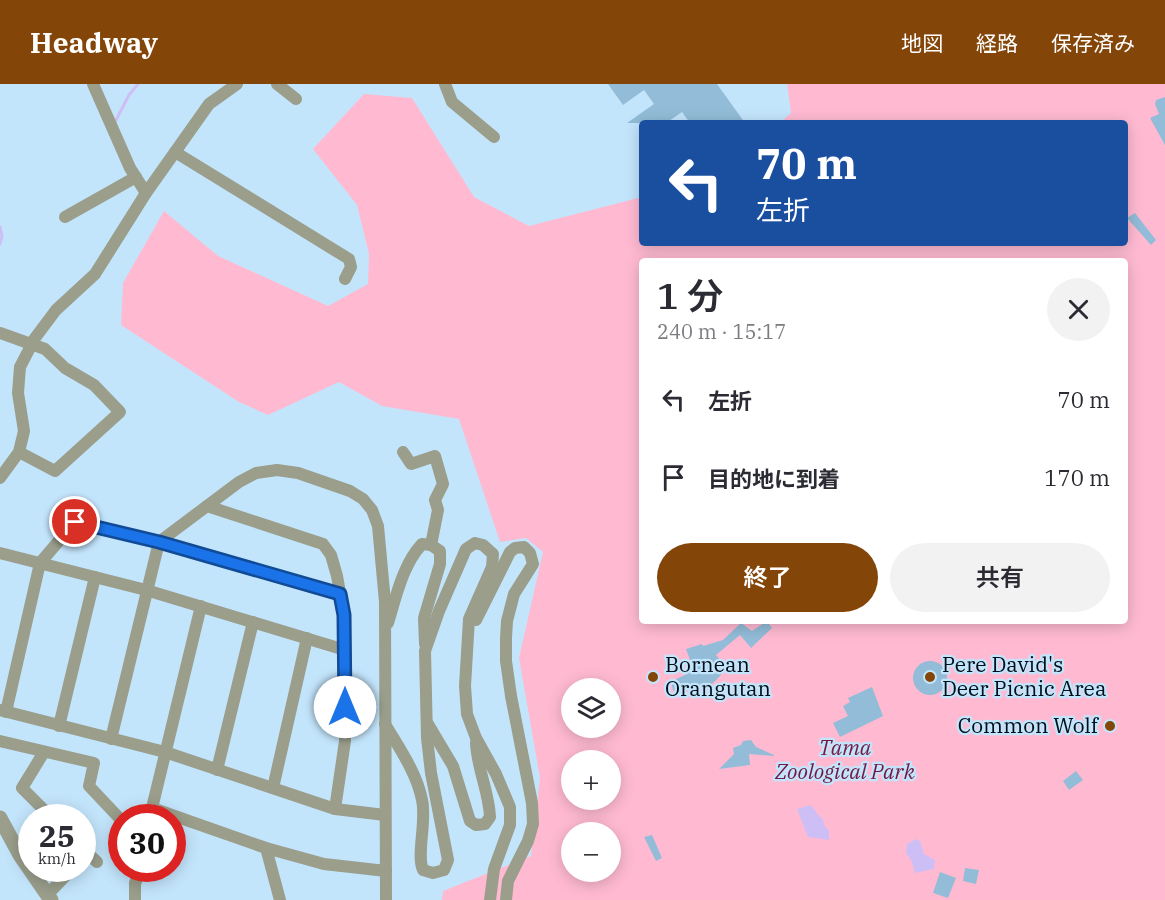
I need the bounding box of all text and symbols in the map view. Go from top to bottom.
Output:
text: Headway [30,24,158,61]
text: 地図 [901,29,943,57]
text: 経路 [976,29,1018,57]
text: 保存済み [1051,29,1135,57]
text: 70 m [756,136,857,191]
icon: left [657,144,735,222]
text: 左折 [756,192,810,227]
text: 1 分 [657,272,723,319]
button: close [1047,278,1110,341]
text: 240 m · 15:17 [657,318,786,345]
icon: left [657,383,690,416]
text: 70 m [1058,385,1110,414]
text: 左折 [708,386,752,415]
icon: arrive [657,461,690,494]
text: 170 m [1044,463,1110,492]
text: 目的地に到着 [708,464,840,493]
pin [49,496,100,547]
icon: arrive [58,505,91,538]
button: 終了 [657,543,878,612]
button: 共有 [890,543,1110,612]
place label: Bornean Orangutan [665,650,771,702]
place label: Pere David's Deer Picnic Area [942,650,1106,702]
marker: Bornean Orangutan [646,670,660,684]
marker: Pere David's Deer Picnic Area [923,670,937,684]
position arrow [313,675,377,739]
map controls [561,678,621,882]
button: layers [561,678,621,738]
place label: Common Wolf [958,711,1100,739]
marker: Common Wolf [1103,719,1117,733]
park label: Tama Zoological Park [774,733,916,785]
button: + [561,750,621,810]
speed limit sign: 30 [108,804,186,882]
text: 25 [39,816,75,855]
button: − [561,822,621,882]
text: km/h [38,849,76,868]

